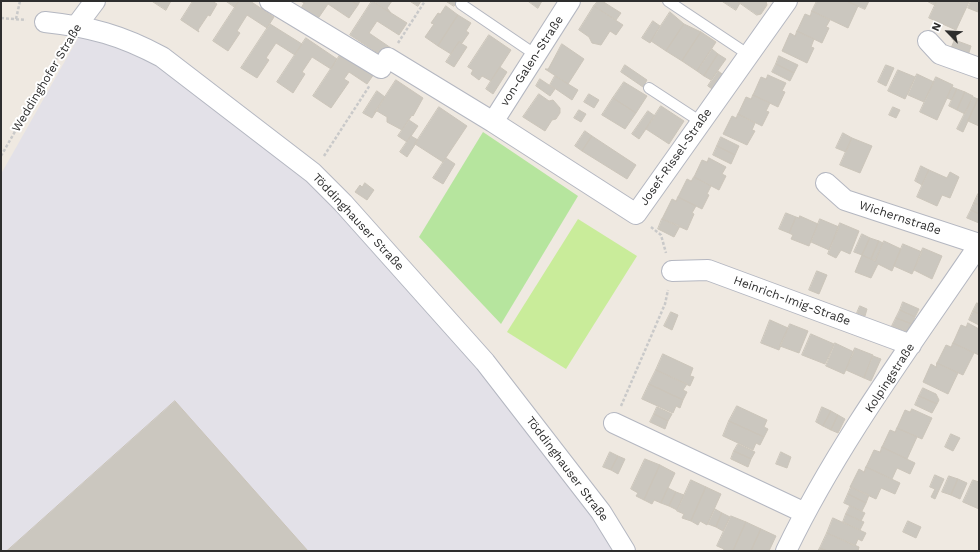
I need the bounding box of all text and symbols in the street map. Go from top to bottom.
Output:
north arrow [928,12,968,52]
street label: von-Galen-Straße [497,13,567,109]
street label: Weddinghofer Straße [9,21,85,135]
text: N [929,21,944,33]
street label: Josef-Rissel-Straße [637,106,715,208]
street label: Töddinghauser Straße [309,170,407,274]
street label: Wichernstraße [857,198,943,238]
street label: Heinrich-Imig-Straße [732,273,852,329]
street label: Kolpingstraße [862,341,918,415]
street label: Töddinghauser Straße [523,414,611,524]

